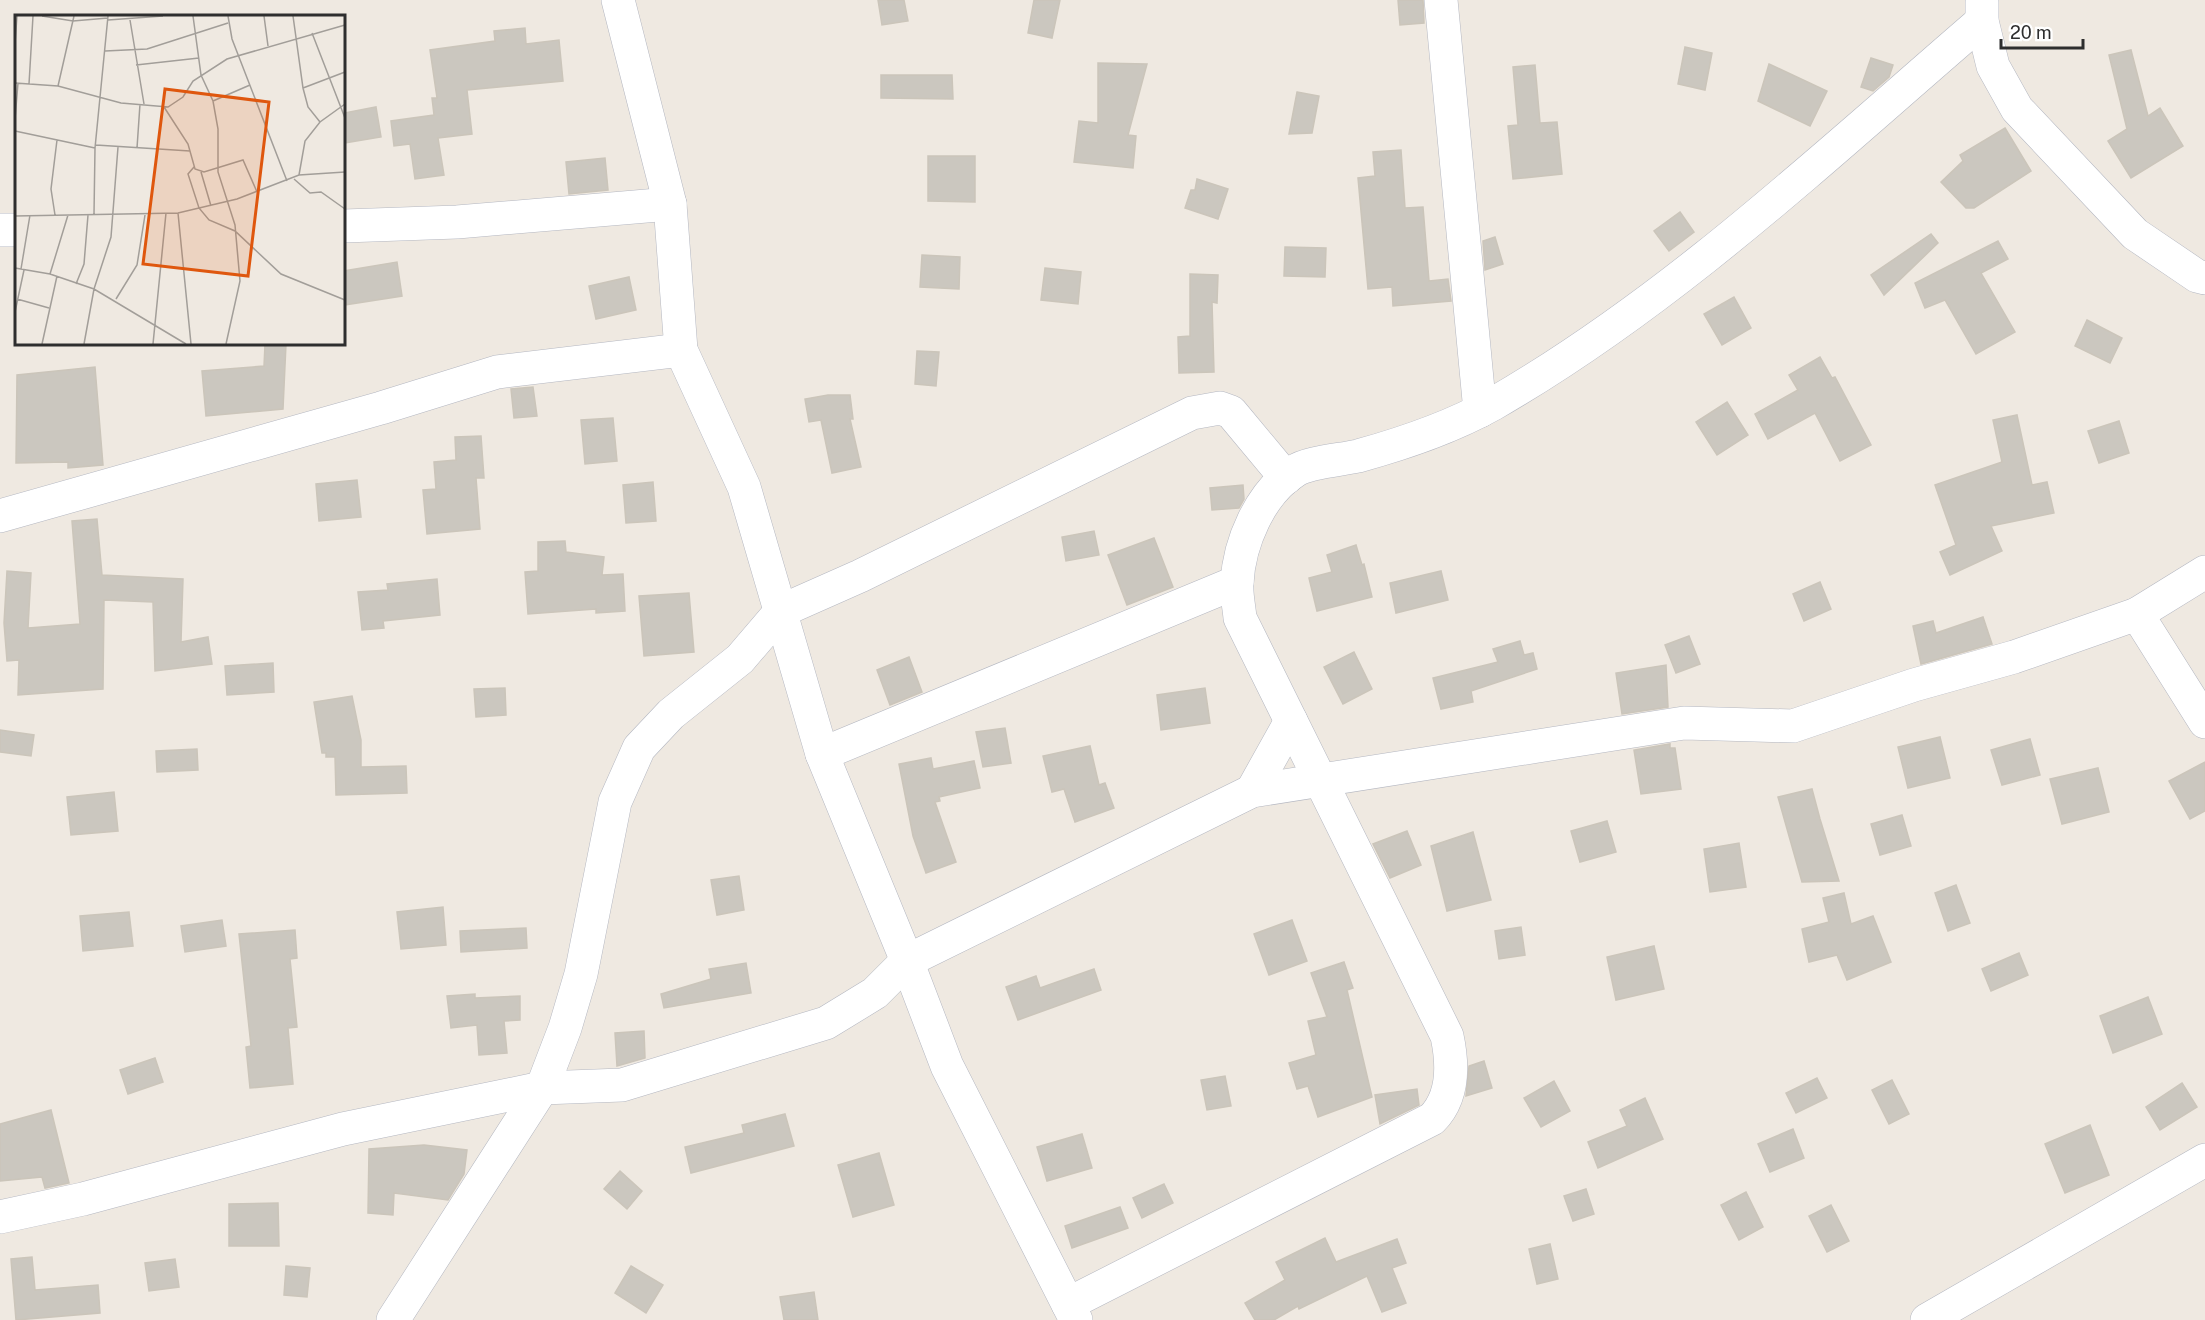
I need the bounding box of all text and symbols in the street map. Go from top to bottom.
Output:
scale bar [2001,12,2084,50]
inset map [15,15,345,345]
text: 20 m [2010,22,2052,43]

